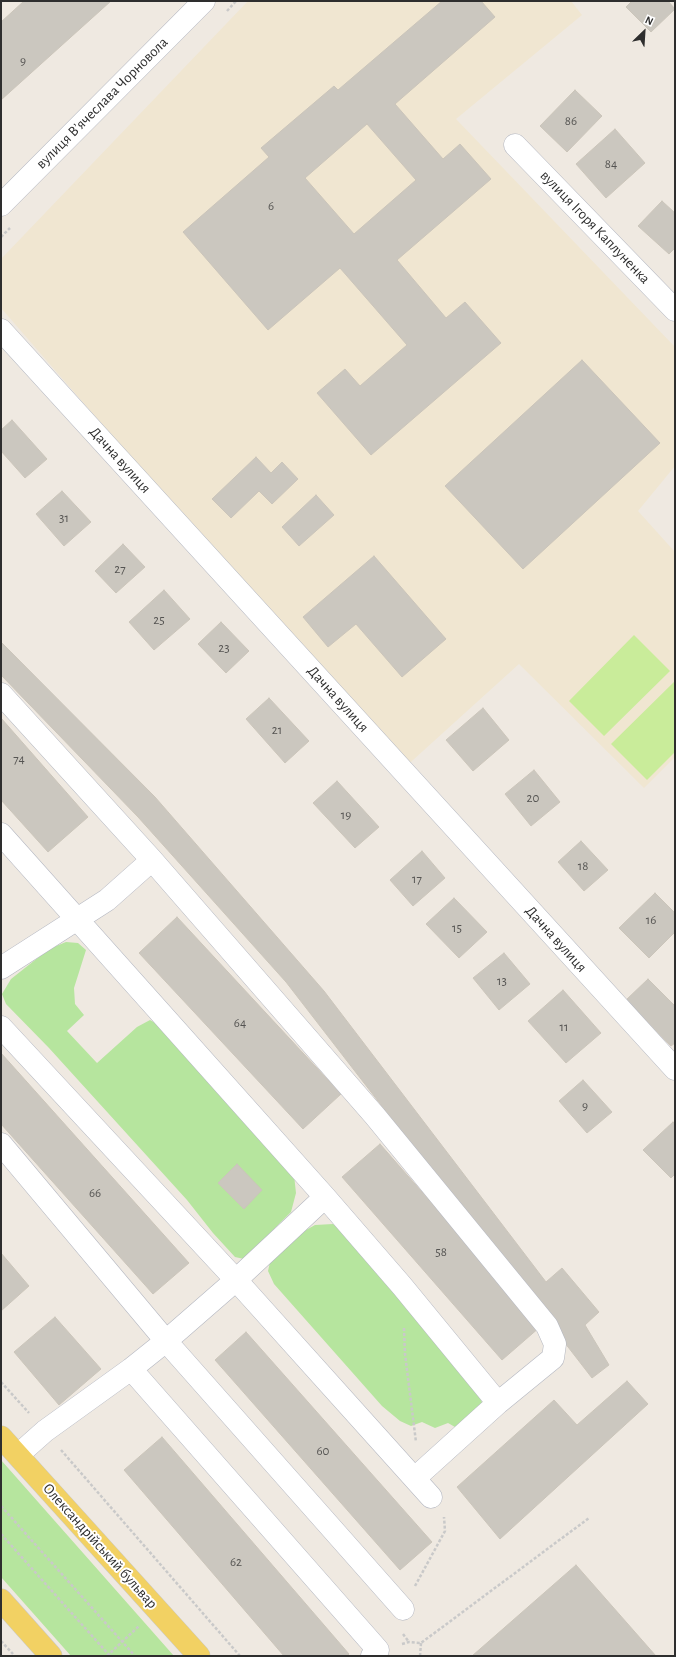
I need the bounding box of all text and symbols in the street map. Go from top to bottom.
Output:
north arrow [624,12,664,52]
text: N [643,14,655,27]
street label: вулиця Вʼячеслава Чорновола [32,33,172,173]
house number: 9 [20,53,26,69]
house number: 86 [565,113,577,129]
house number: 84 [605,156,617,172]
street label: вулиця Ігоря Каплуненка [536,167,654,287]
house number: 6 [268,198,274,214]
street label: Дачна вулиця [85,423,155,497]
house number: 31 [59,510,69,526]
house number: 27 [114,561,126,577]
house number: 25 [153,612,165,628]
house number: 23 [218,640,230,656]
street label: Дачна вулиця [303,662,373,736]
house number: 21 [272,722,282,738]
house number: 74 [13,751,25,767]
house number: 20 [527,790,539,806]
house number: 19 [341,807,351,823]
house number: 18 [578,858,588,874]
house number: 17 [412,871,422,887]
street label: Дачна вулиця [521,902,591,976]
house number: 16 [646,912,656,928]
house number: 15 [452,920,462,936]
house number: 13 [497,973,507,989]
house number: 64 [234,1015,246,1031]
house number: 11 [560,1019,568,1035]
house number: 9 [582,1098,588,1114]
house number: 66 [89,1185,101,1201]
house number: 58 [435,1244,447,1260]
house number: 60 [317,1443,329,1459]
street label: Олександрійський бульвар [39,1480,161,1612]
house number: 62 [230,1554,242,1570]

